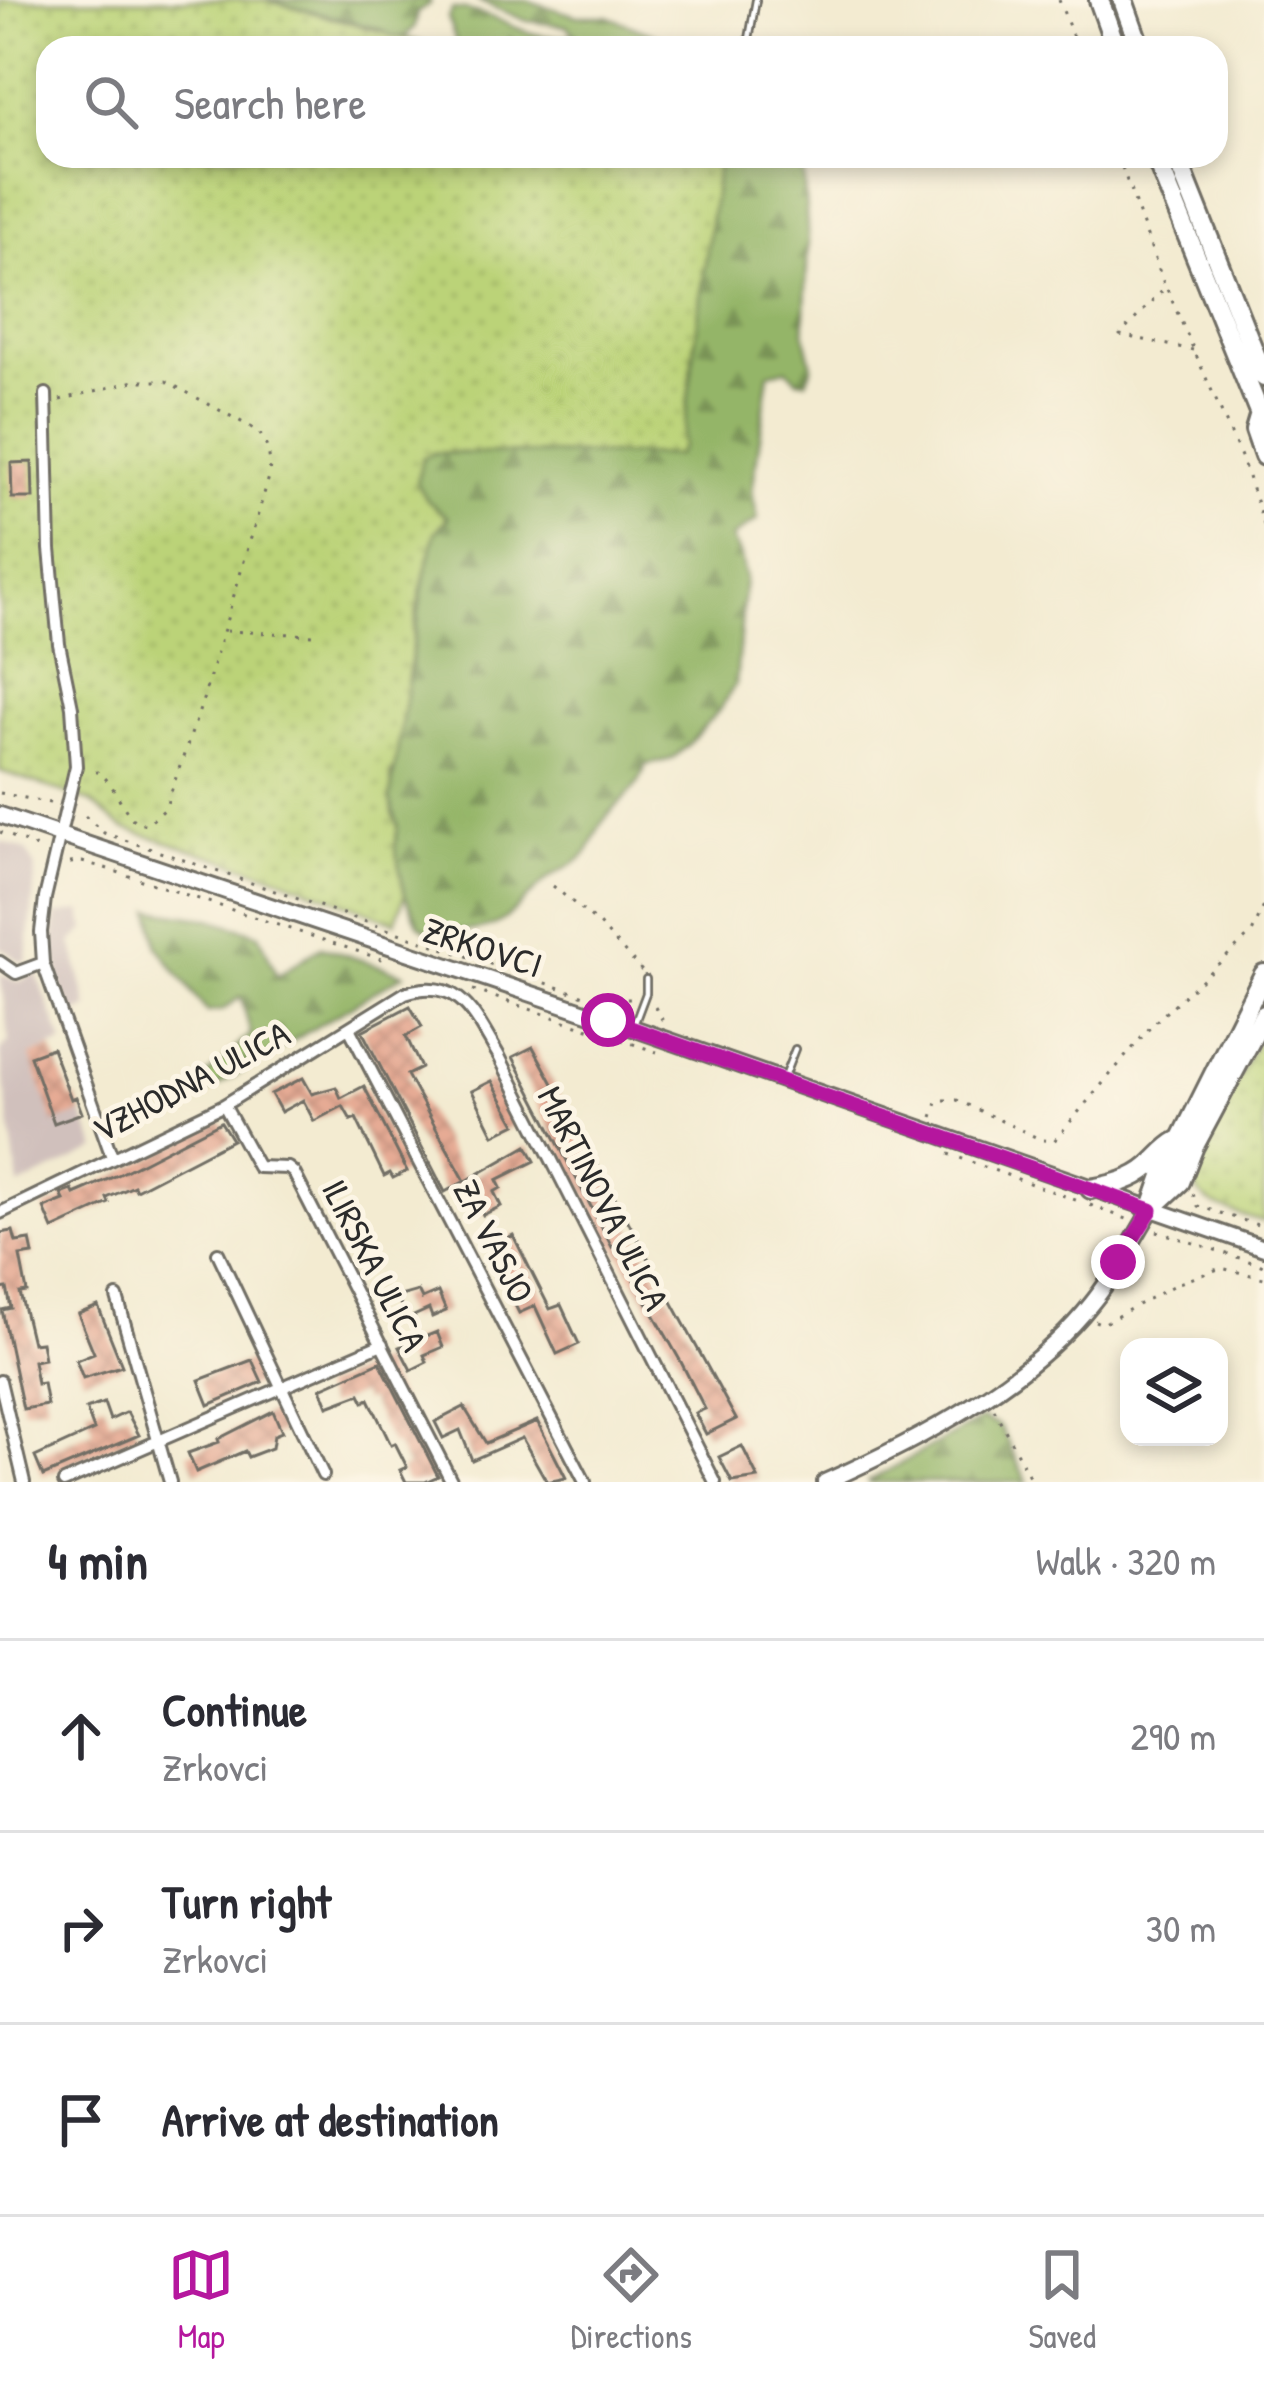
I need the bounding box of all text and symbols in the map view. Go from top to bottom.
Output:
search box [36,36,1228,168]
icon: search [78,69,144,135]
text: Search here [174,72,366,133]
street label: ZRKOVCI [418,904,549,989]
route start [581,993,635,1047]
street label: VZHODNA ULICA [84,1008,298,1153]
street label: MARTINOVA ULICA [527,1078,682,1318]
street label: ILIRSKA ULICA [311,1170,440,1359]
street label: ZA VASJO [443,1171,546,1311]
route end [1091,1235,1145,1289]
map controls [1120,1338,1228,1446]
button: layers [1120,1338,1228,1446]
text: 4 min [48,1526,148,1595]
text: Walk · 320 m [1036,1534,1216,1587]
text: Continue [162,1679,307,1740]
icon: ahead [48,1703,114,1769]
text: 290 m [1130,1709,1216,1762]
text: Zrkovci [162,1740,268,1793]
text: Turn right [162,1871,331,1932]
icon: right [48,1895,114,1961]
text: 30 m [1146,1901,1216,1954]
text: Zrkovci [162,1932,268,1985]
icon: arrive [48,2087,114,2153]
text: Arrive at destination [162,2089,499,2150]
tab: Map [168,2242,234,2358]
tab: Directions [571,2242,692,2358]
tab: Saved [1028,2242,1096,2358]

